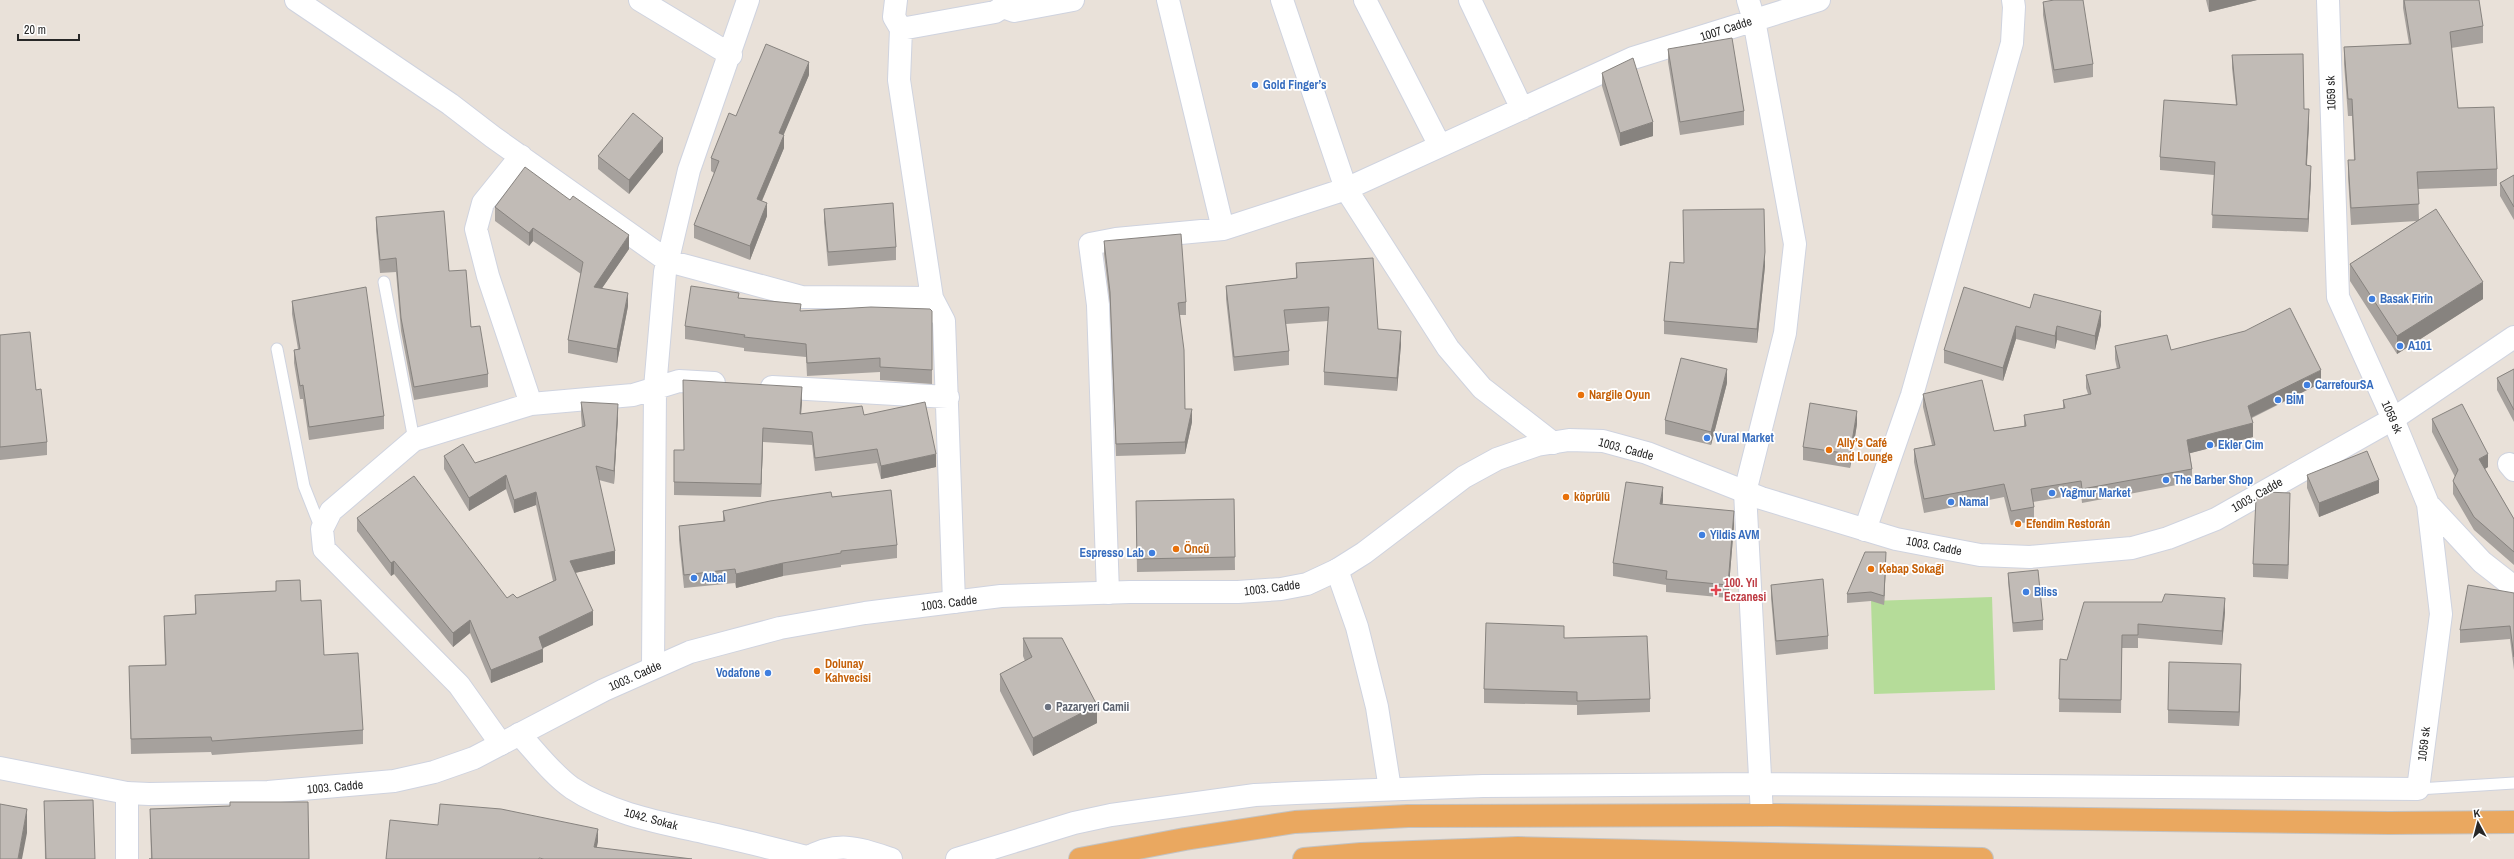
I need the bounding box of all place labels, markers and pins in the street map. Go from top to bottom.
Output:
place label: Gold Finger’s [1263,77,1327,93]
marker: Gold Finger’s [1250,80,1260,90]
place label: Basak Firin [2380,291,2433,307]
marker: Basak Firin [2367,294,2377,304]
place label: A101 [2408,338,2432,354]
marker: A101 [2395,341,2405,351]
place label: CarrefourSA [2315,377,2374,393]
marker: CarrefourSA [2302,380,2312,390]
place label: Nargile Oyun [1589,387,1650,403]
marker: Nargile Oyun [1576,390,1586,400]
place label: BİM [2286,392,2304,408]
marker: BİM [2273,395,2283,405]
place label: Vural Market [1715,430,1774,446]
marker: Vural Market [1702,433,1712,443]
place label: Ally’s Café and Lounge [1837,435,1893,465]
place label: Ekler Cim [2218,437,2264,453]
marker: Ekler Cim [2205,440,2215,450]
marker: Ally’s Café and Lounge [1824,445,1834,455]
place label: The Barber Shop [2174,472,2253,488]
marker: The Barber Shop [2161,475,2171,485]
place label: Yağmur Market [2060,485,2131,501]
marker: Yağmur Market [2047,488,2057,498]
place label: köprülü [1574,489,1610,505]
marker: köprülü [1561,492,1571,502]
place label: Namal [1959,494,1989,510]
marker: Namal [1946,497,1956,507]
place label: Efendim Restorán [2026,516,2110,532]
marker: Efendim Restorán [2013,519,2023,529]
place label: Yildis AVM [1710,527,1759,543]
marker: Yildis AVM [1697,530,1707,540]
place label: Öncü [1184,540,1209,557]
marker: Öncü [1171,544,1181,554]
place label: Espresso Lab [1079,545,1144,561]
marker: Espresso Lab [1147,548,1157,558]
place label: Kebap Sokaği [1879,561,1944,577]
marker: Kebap Sokaği [1866,564,1876,574]
place label: Albal [702,570,726,586]
marker: Albal [689,573,699,583]
place label: 100. Yıl Eczanesi [1724,575,1766,605]
place label: Bliss [2034,584,2058,600]
marker: 100. Yıl Eczanesi [1711,585,1721,595]
marker: Bliss [2021,587,2031,597]
place label: Dolunay Kahvecisi [825,656,871,686]
place label: Vodafone [716,665,761,681]
marker: Dolunay Kahvecisi [812,666,822,676]
marker: Vodafone [763,668,773,678]
place label: Pazaryeri Camii [1056,699,1130,715]
marker: Pazaryeri Camii [1043,702,1053,712]

